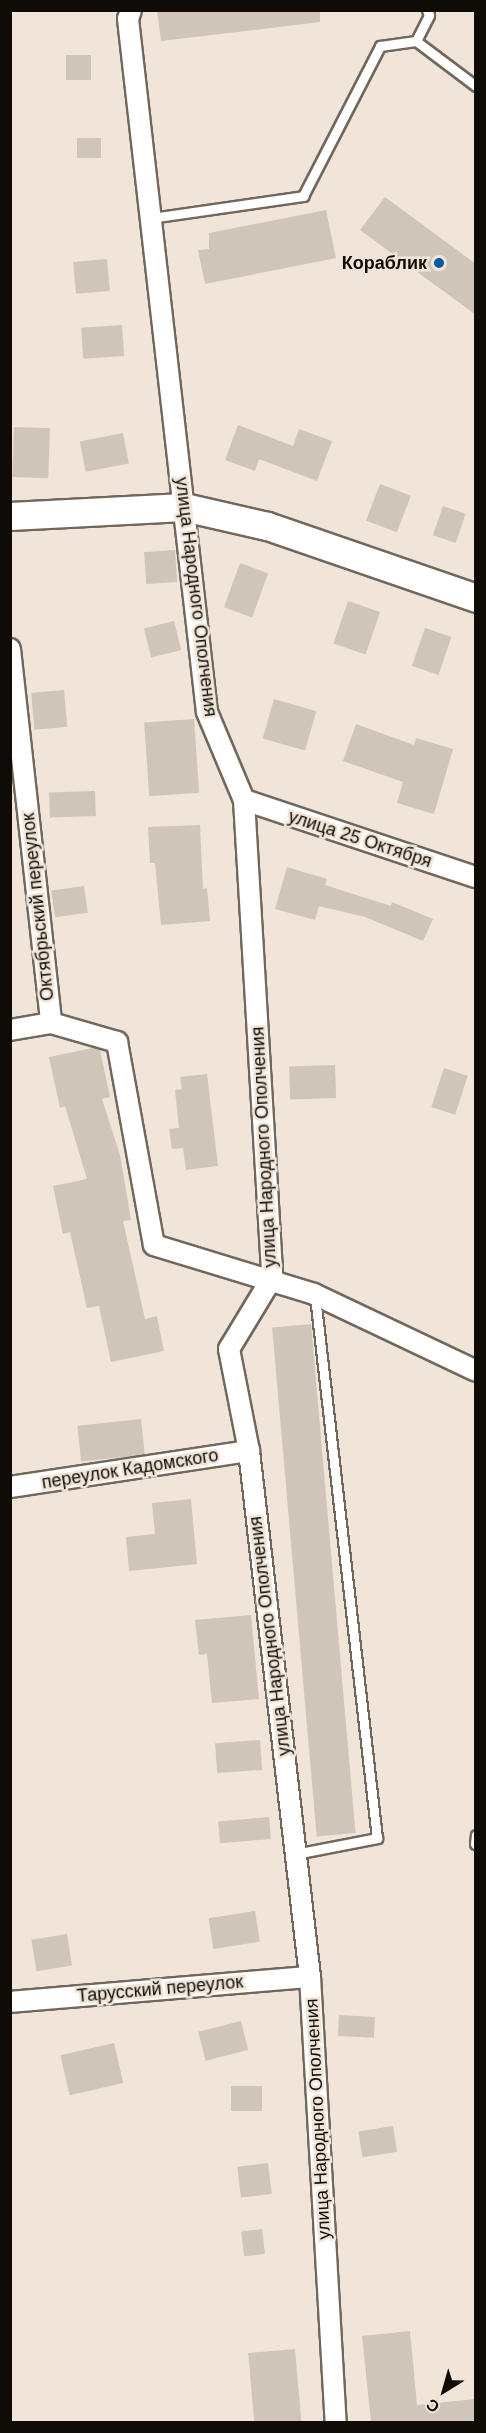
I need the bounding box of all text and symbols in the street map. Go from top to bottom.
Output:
place label: Кораблик [342,252,427,274]
marker: Кораблик [432,256,446,270]
street label: улица Народного Ополчения [171,476,221,718]
street label: улица 25 Октября [286,806,434,872]
street label: Октябрьский переулок [17,812,59,1002]
street label: улица Народного Ополчения [247,1026,281,1268]
street label: переулок Кадомского [40,1444,220,1494]
street label: улица Народного Ополчения [245,1515,295,1757]
street label: Тарусский переулок [76,1971,244,2007]
street label: улица Народного Ополчения [301,1998,335,2240]
north arrow [414,2361,474,2421]
text: С [423,2396,443,2416]

